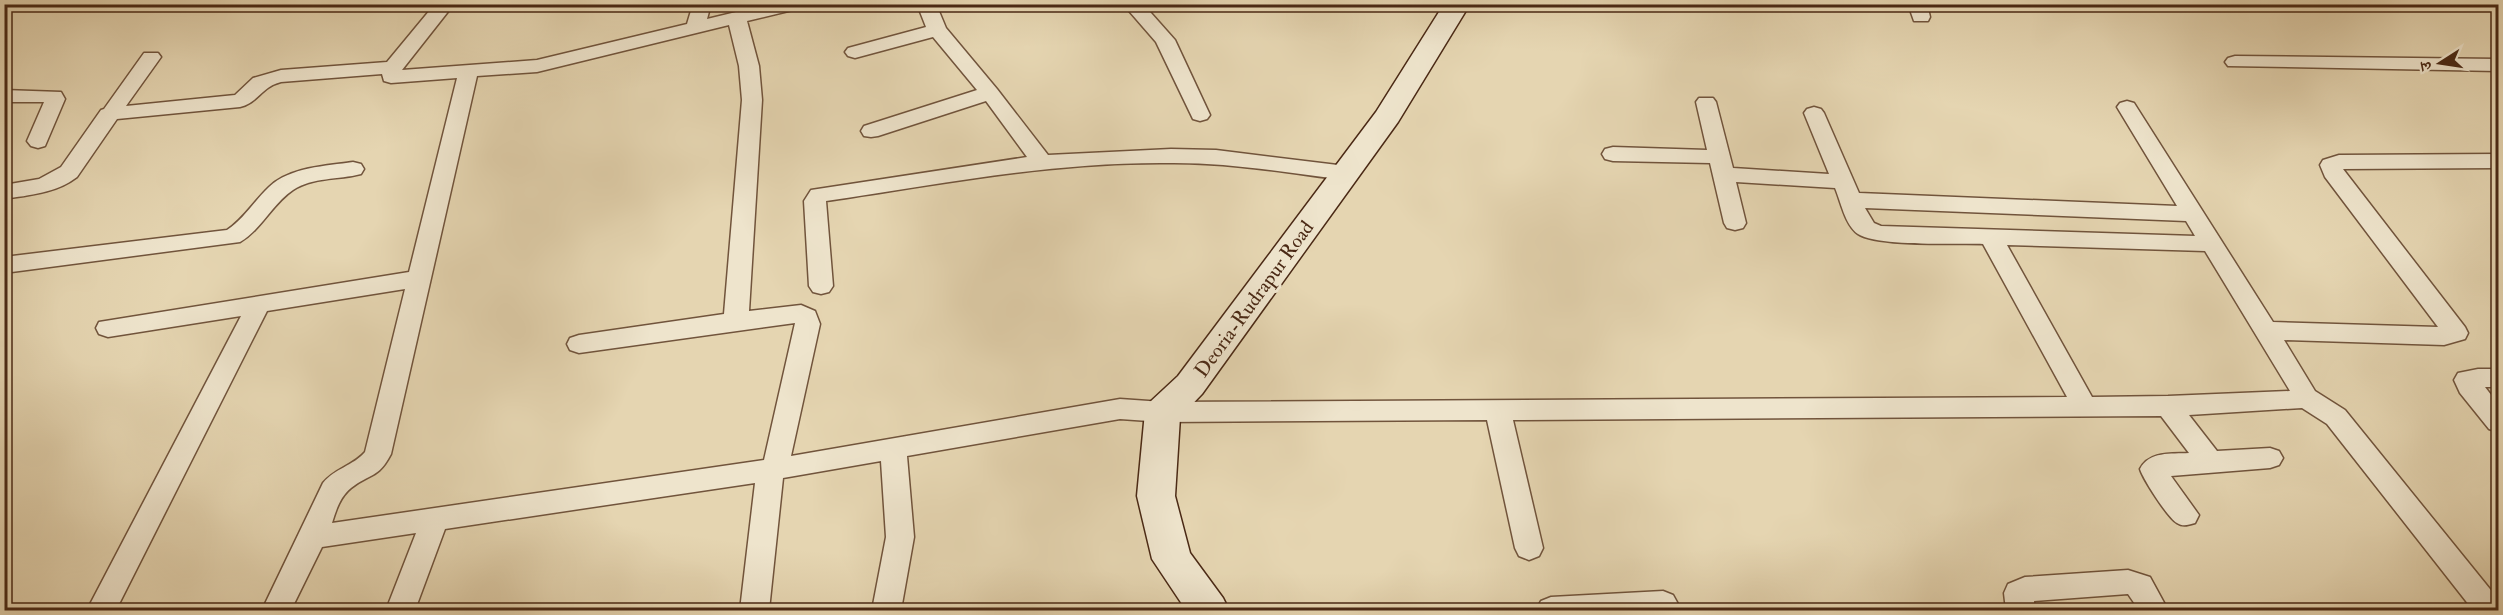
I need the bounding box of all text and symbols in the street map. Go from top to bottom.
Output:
north arrow [2410,33,2470,93]
text: उ [2415,58,2437,73]
street label: Deoria-Rudrapur Road [1189,216,1320,383]

